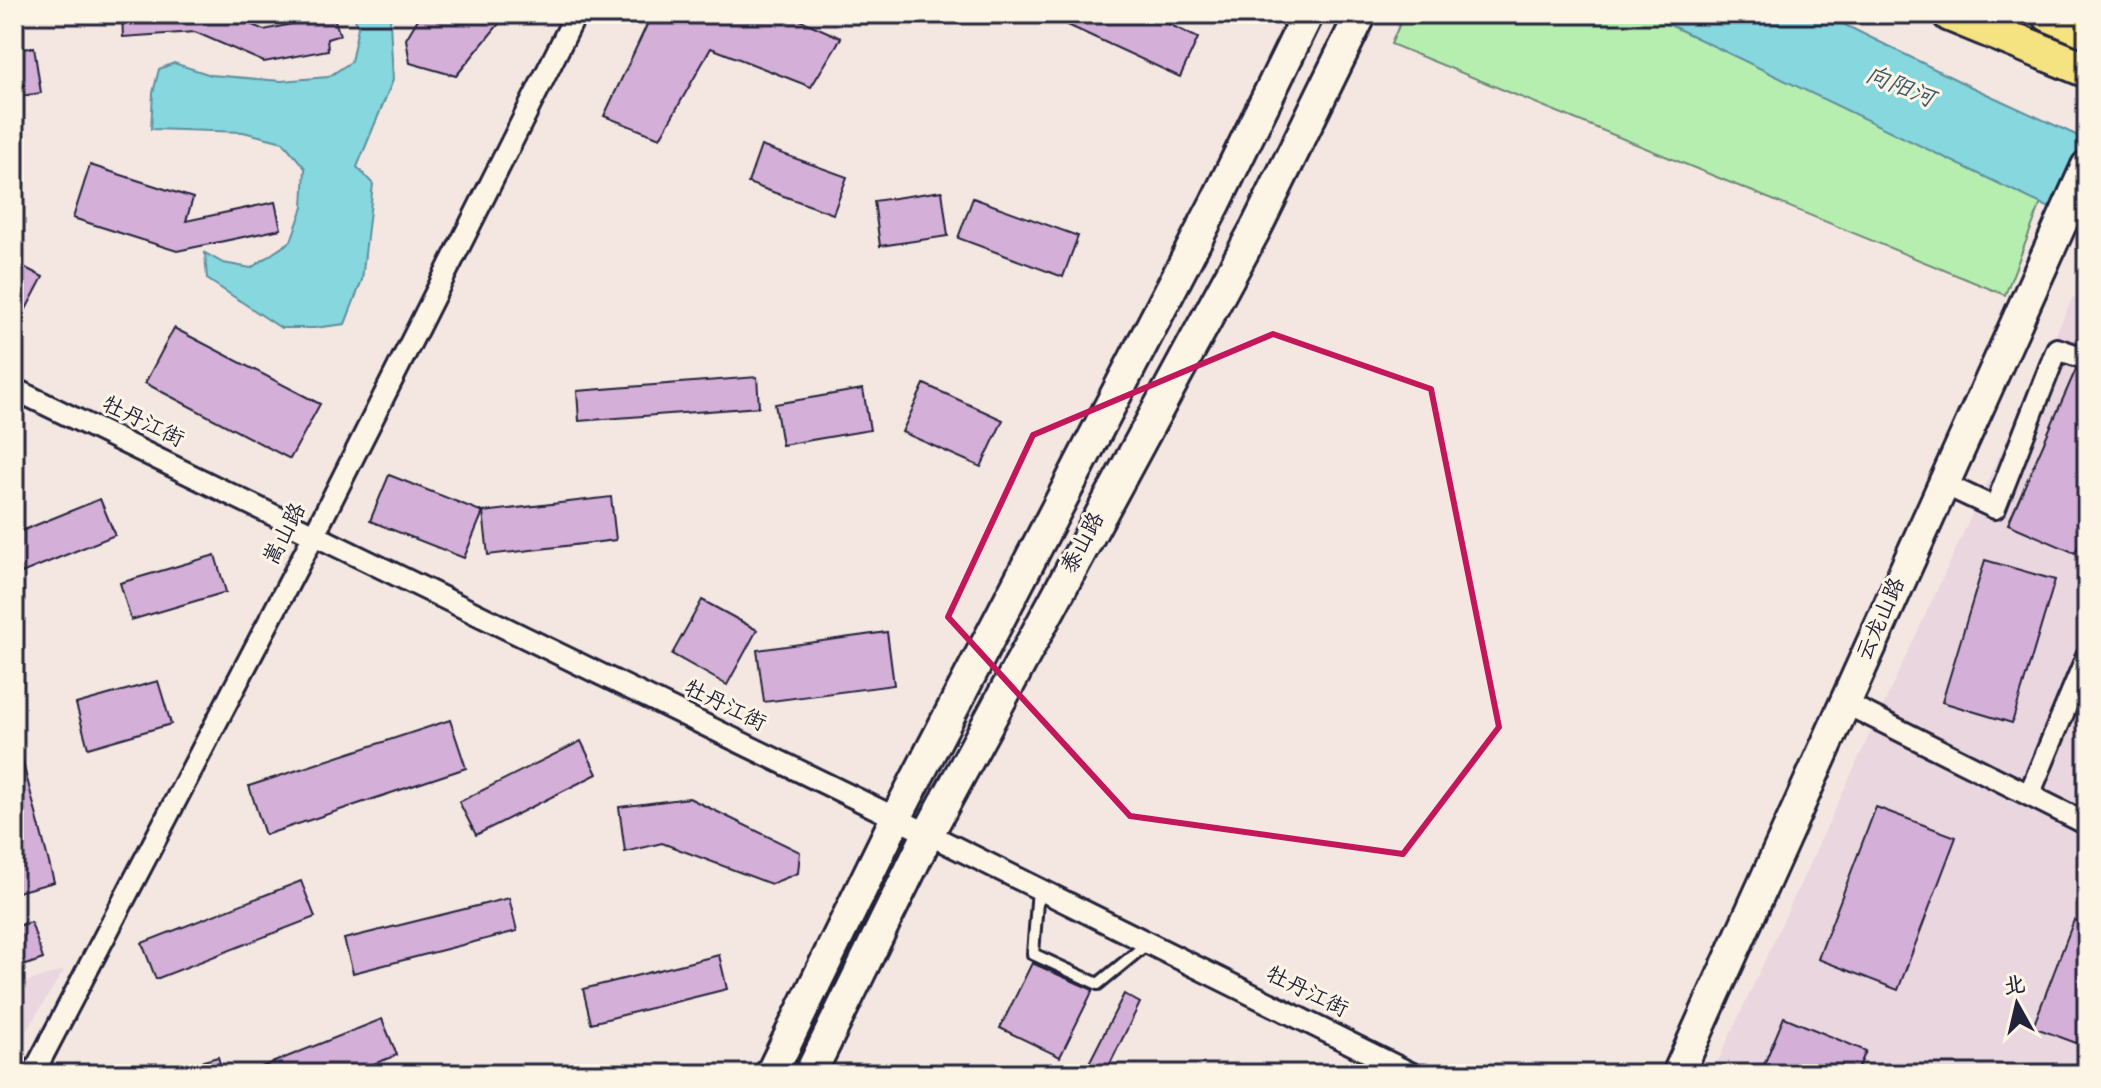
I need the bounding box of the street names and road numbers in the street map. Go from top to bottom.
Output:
street label: 牡丹江街 [97,392,188,455]
street label: 嵩山路 [259,499,314,570]
street label: 泰山路 [1056,508,1112,579]
street label: 云龙山路 [1851,574,1913,665]
street label: 牡丹江街 [679,676,770,739]
street label: 牡丹江街 [1261,962,1352,1025]

